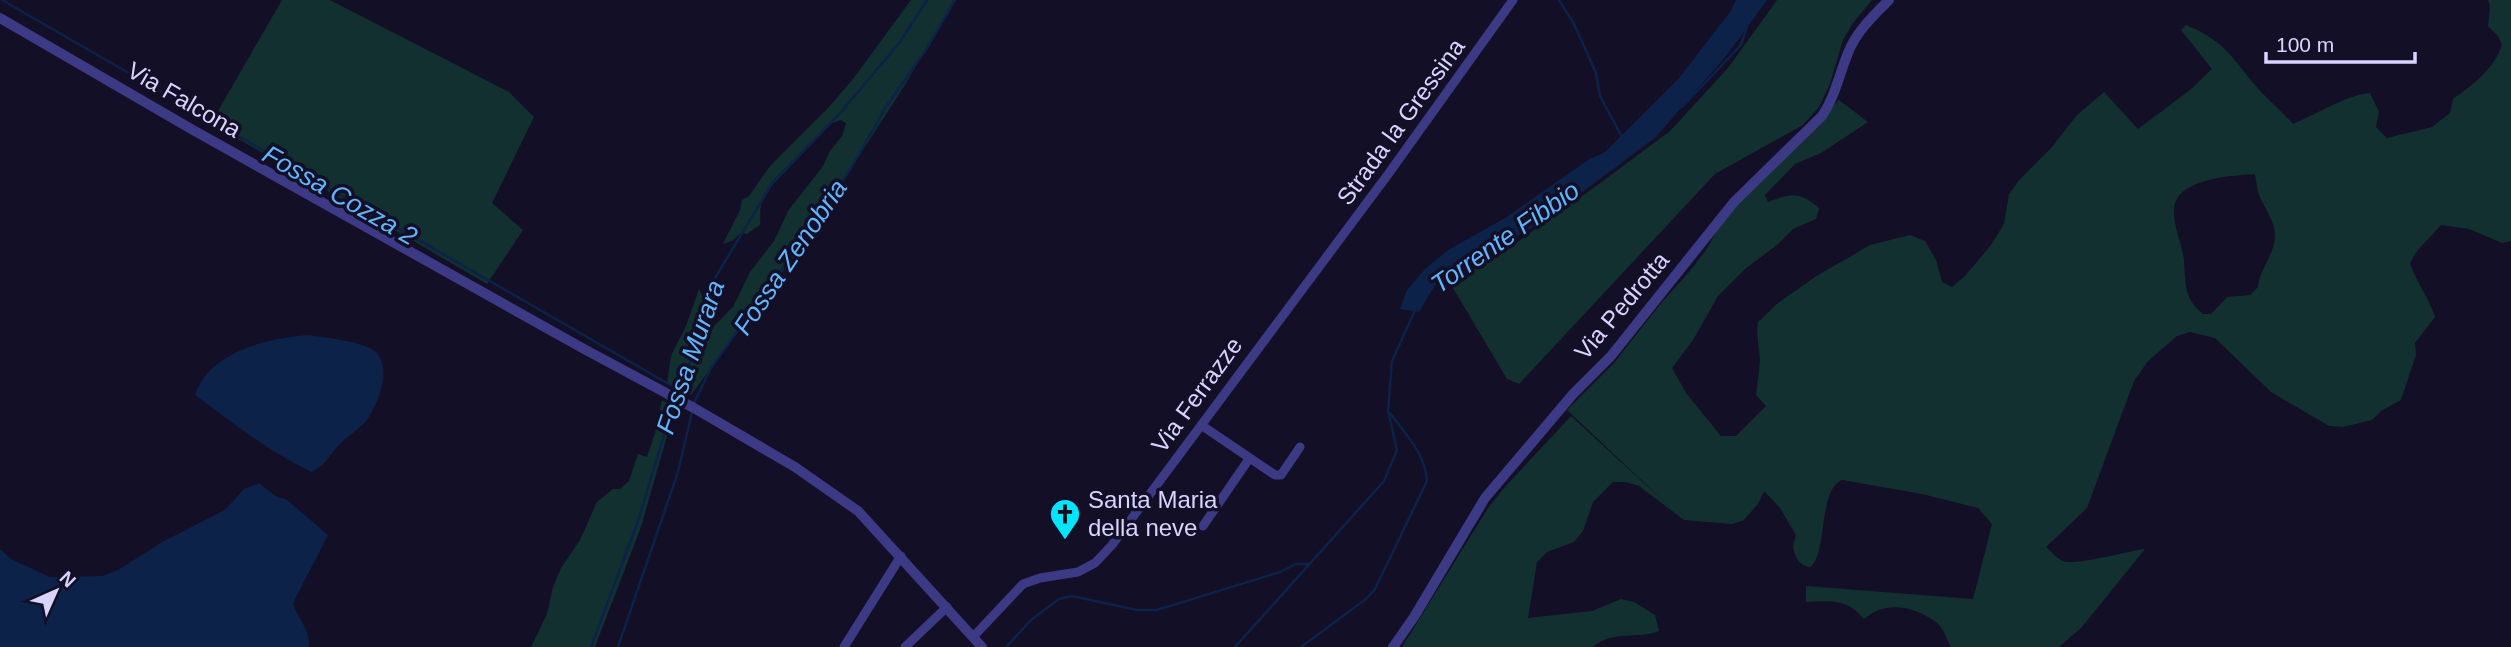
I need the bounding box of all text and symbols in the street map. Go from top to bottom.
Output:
scale bar [2266,21,2415,65]
street label: Strada la Gressina [1331,33,1470,210]
text: 100 m [2276,33,2334,56]
street label: Via Falcona [123,56,246,143]
water label: Fossa Cozza 2 [257,139,423,252]
water label: Fossa Zenobria [727,174,853,340]
water label: Torrente Fibbio [1425,175,1585,299]
street label: Via Pedrotta [1569,246,1675,365]
water label: Fossa Murara [650,276,730,438]
street label: Via Ferrazze [1146,332,1247,457]
place label: Santa Maria della neve [1088,486,1218,541]
church icon: Santa Maria della neve [1048,497,1082,541]
north arrow [21,556,91,626]
text: N [55,567,80,592]

